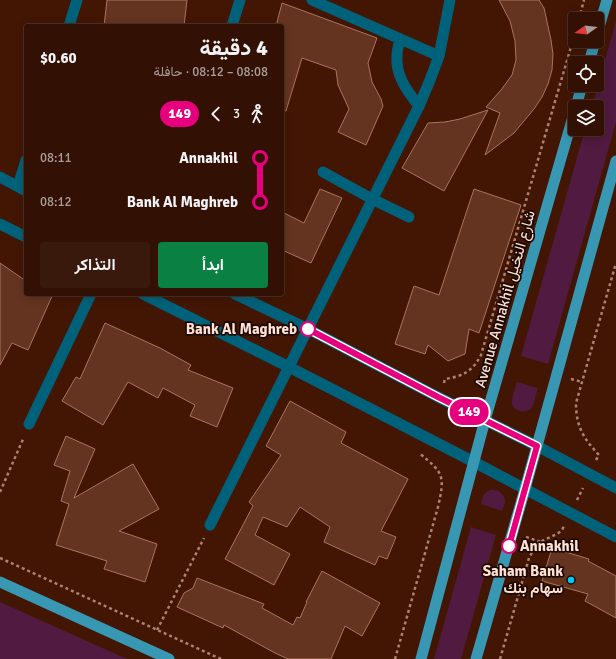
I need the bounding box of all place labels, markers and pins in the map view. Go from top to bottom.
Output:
place label: Bank Al Maghreb [186,320,297,338]
marker: Bank Al Maghreb [300,321,316,337]
place label: Annakhil [520,537,579,555]
marker: Annakhil [501,538,517,554]
place label: Saham Bank سهام بنك [483,562,563,598]
marker: Saham Bank سهام بنك [566,575,576,585]

